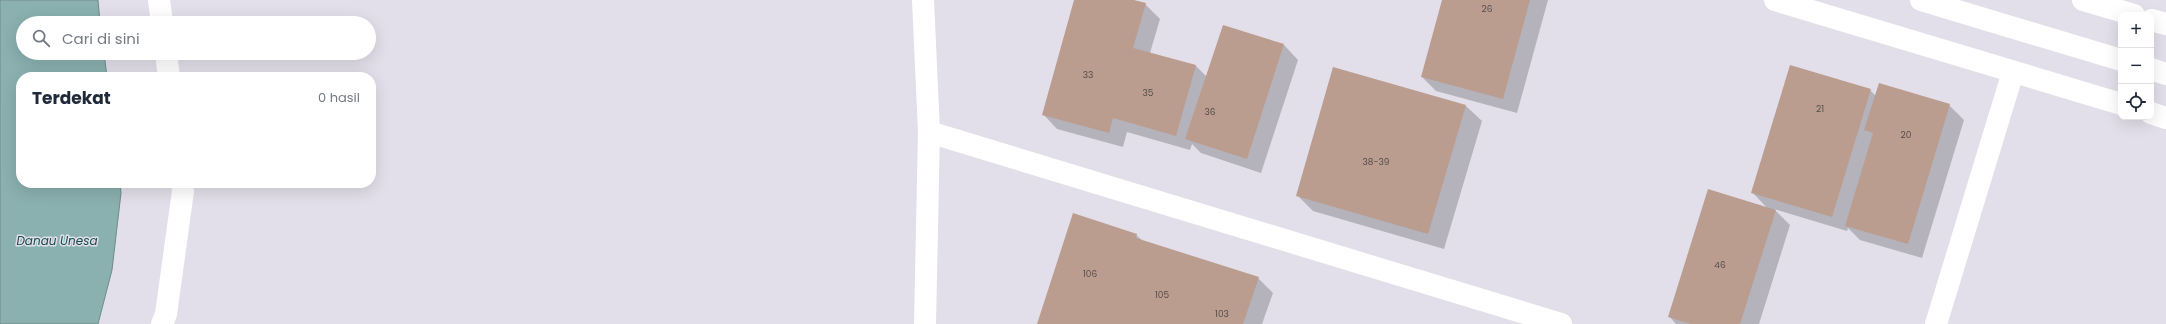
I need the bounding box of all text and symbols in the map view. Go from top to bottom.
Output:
house number: 26 [1482,3,1493,15]
map controls [2118,12,2154,120]
button: + [2118,12,2154,48]
search box [16,16,376,60]
icon: search [30,27,52,49]
text: Cari di sini [62,28,140,49]
button: − [2118,48,2154,84]
house number: 33 [1083,69,1093,81]
button: locate [2118,84,2154,120]
text: Terdekat [32,86,111,110]
house number: 35 [1143,87,1154,99]
text: 0 hasil [318,88,360,107]
house number: 21 [1816,103,1824,115]
house number: 36 [1204,106,1216,118]
house number: 20 [1901,129,1912,141]
house number: 38-39 [1363,156,1390,168]
water label: Danau Unesa [16,232,98,249]
house number: 46 [1714,259,1726,271]
house number: 106 [1083,268,1097,280]
house number: 105 [1155,289,1169,301]
house number: 103 [1215,308,1229,320]

